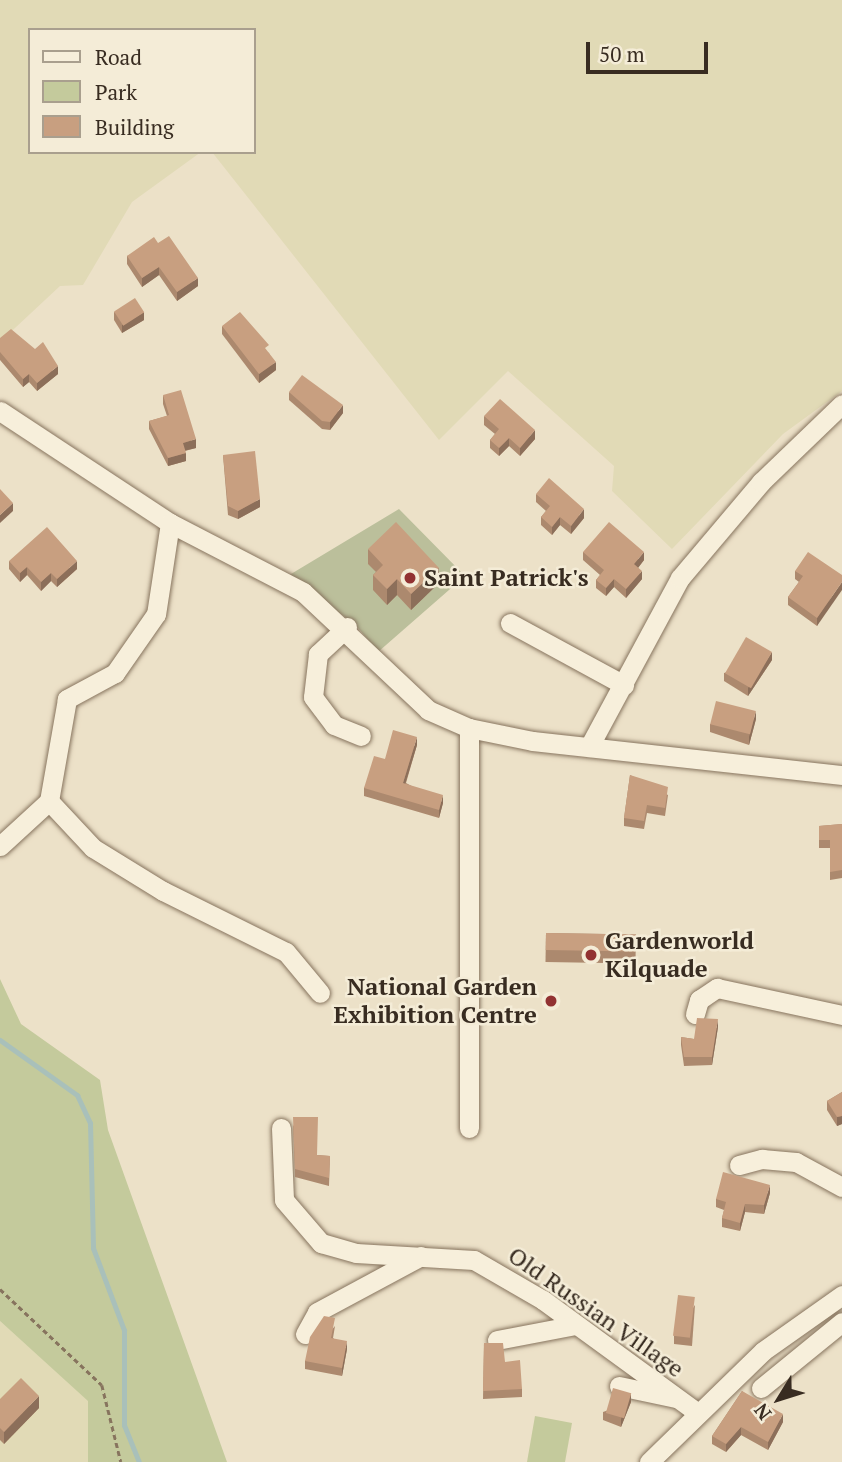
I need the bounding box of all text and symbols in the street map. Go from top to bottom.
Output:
legend [28,28,256,154]
scale bar [590,28,712,72]
text: 50 m [599,40,645,68]
text: Road [95,43,142,71]
text: Park [95,78,137,106]
text: Building [95,113,174,141]
place label: Saint Patrick's [424,564,589,592]
marker: Saint Patrick's [402,570,418,586]
place label: Gardenworld Kilquade [605,927,754,983]
marker: Gardenworld Kilquade [583,947,599,963]
place label: National Garden Exhibition Centre [334,973,537,1029]
marker: National Garden Exhibition Centre [543,993,559,1009]
street label: Old Russian Village [502,1240,690,1384]
north arrow [744,1364,814,1434]
text: N [748,1399,776,1426]

